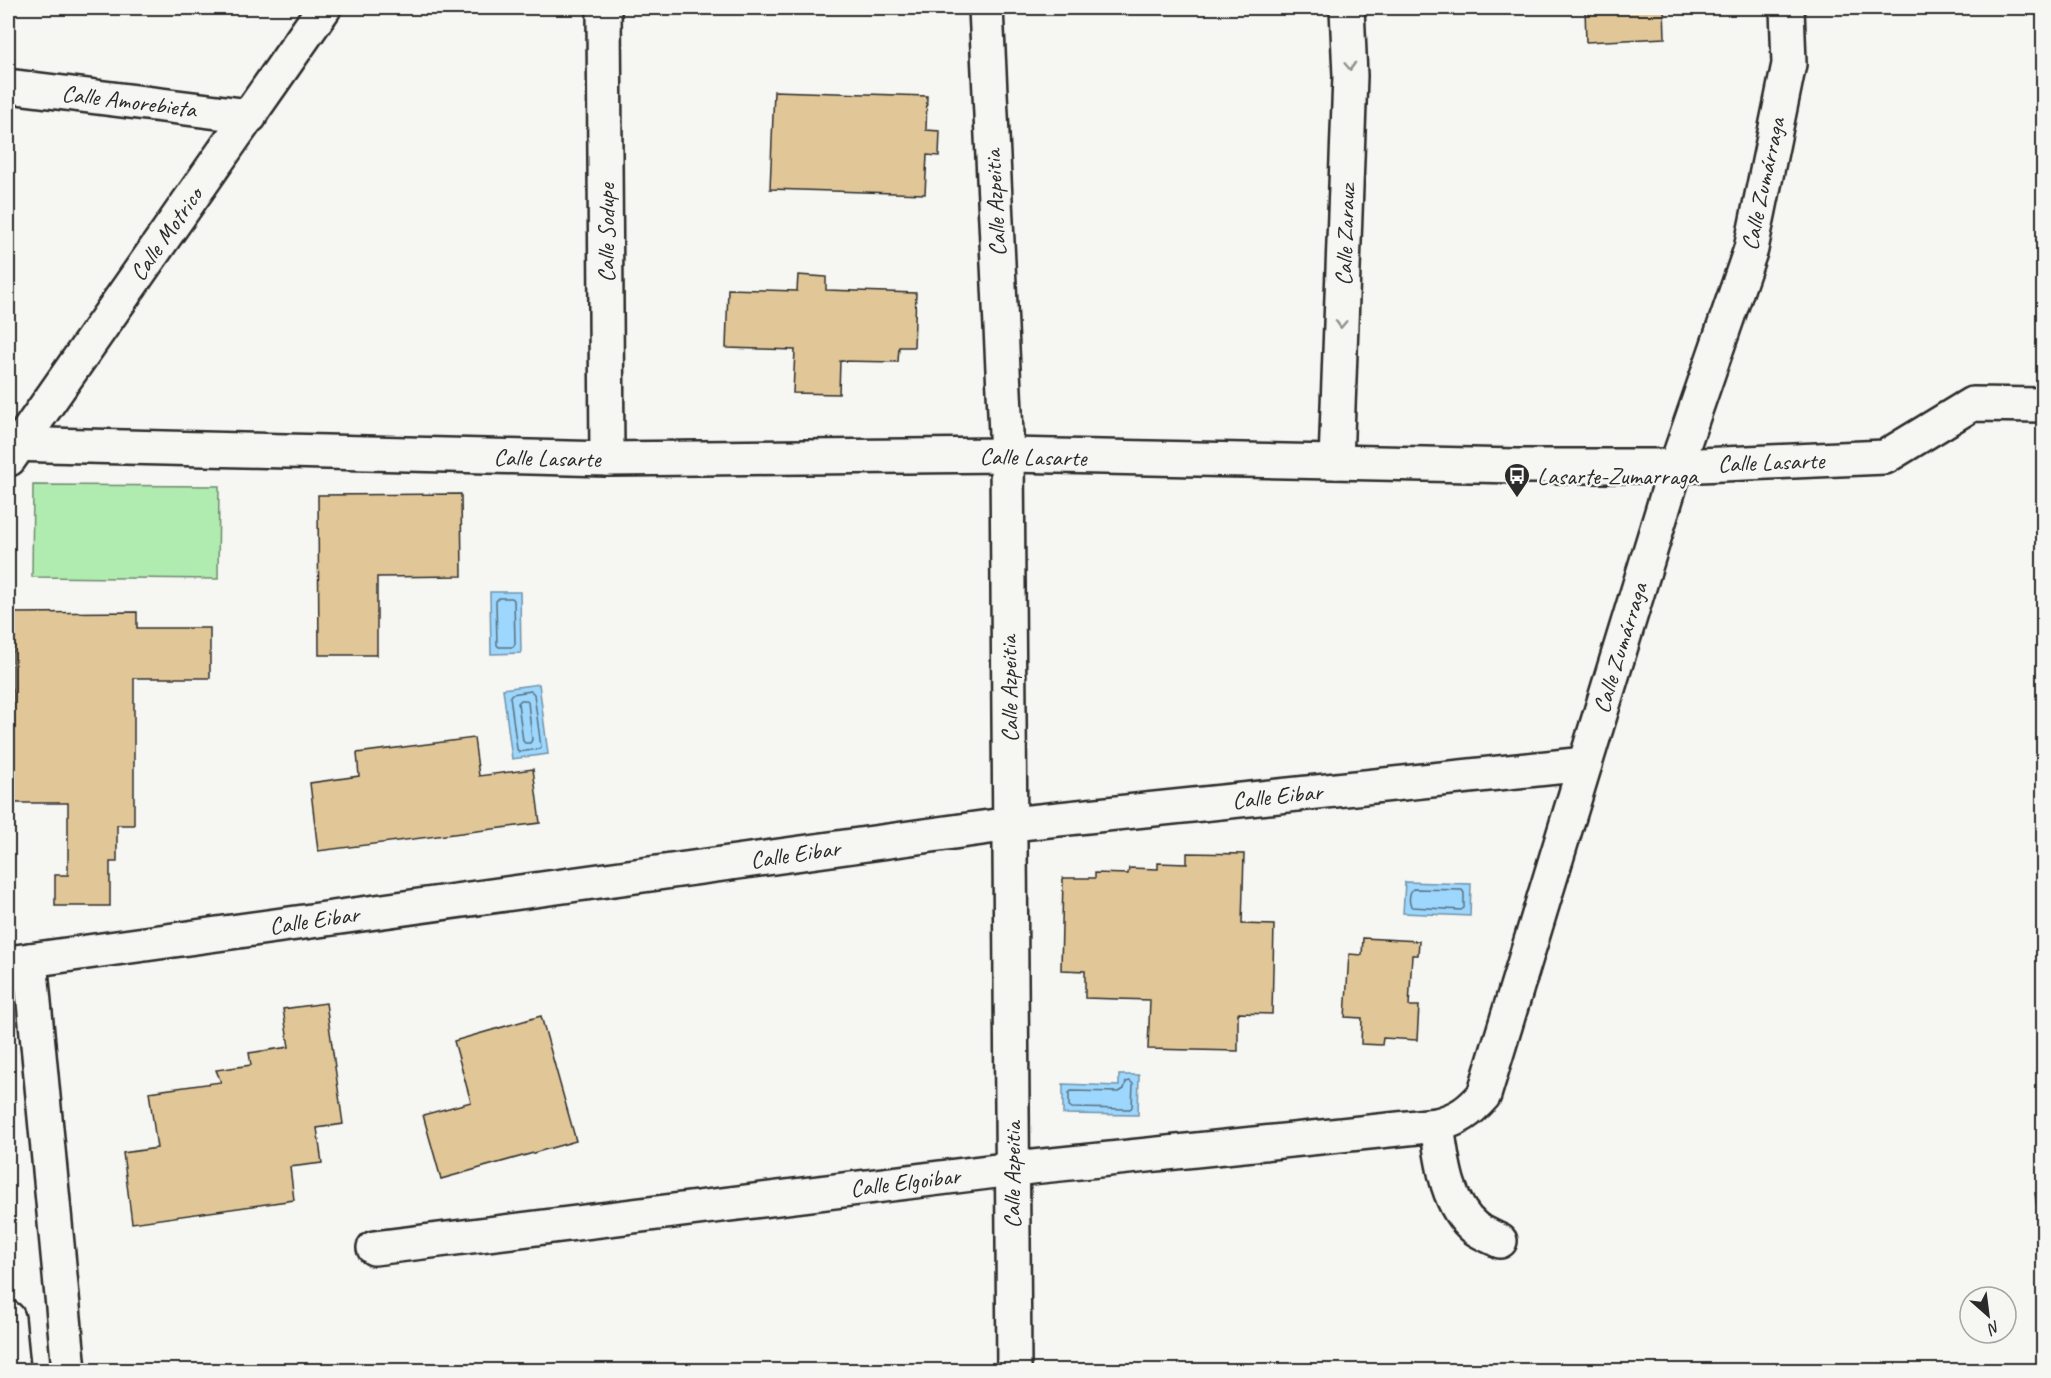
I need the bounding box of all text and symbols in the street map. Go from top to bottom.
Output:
one-way arrow [1344,61,1356,70]
street label: Calle Amorebieta [60,78,199,124]
street label: Calle Zumárraga [1734,114,1792,253]
street label: Calle Azpeitia [977,147,1013,257]
street label: Calle Motrico [123,179,211,287]
street label: Calle Sodupe [591,181,621,282]
street label: Calle Zarauz [1328,181,1362,286]
one-way arrow [1335,319,1348,328]
street label: Calle Lasarte [979,441,1089,473]
street label: Calle Lasarte [493,442,603,474]
street label: Calle Lasarte [1717,445,1827,479]
bus stop icon: Lasarte-Zumarraga [1502,461,1532,499]
place label: Lasarte-Zumarraga [1537,461,1699,491]
street label: Calle Zumárraga [1586,578,1654,717]
street label: Calle Azpeitia [993,633,1025,743]
street label: Calle Eibar [1231,776,1326,816]
street label: Calle Eibar [748,833,844,875]
street label: Calle Eibar [267,899,363,941]
street label: Calle Azpeitia [997,1119,1027,1228]
street label: Calle Elgoibar [848,1160,964,1204]
north arrow [1958,1285,2018,1345]
text: N [1983,1316,2004,1340]

